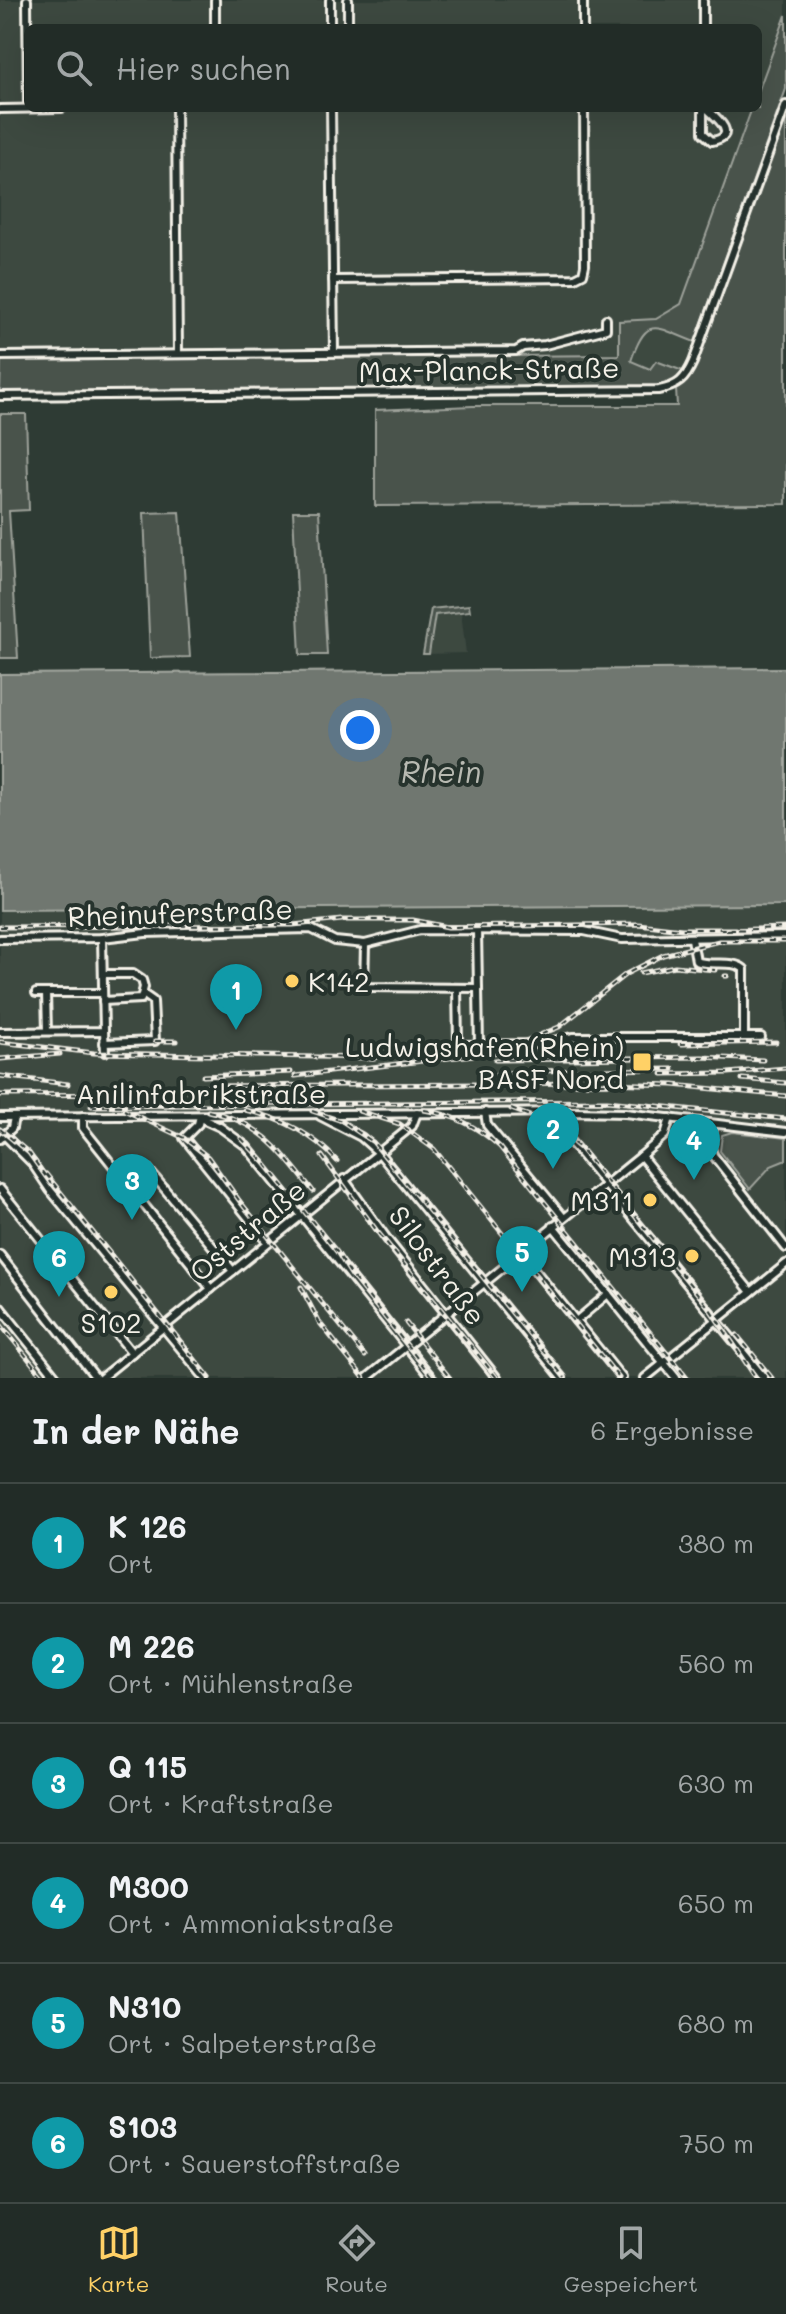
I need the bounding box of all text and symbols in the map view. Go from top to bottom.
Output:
search box [24,24,762,112]
icon: search [52,46,96,90]
text: Hier suchen [116,48,291,88]
street label: Max-Planck-Straße [358,349,620,389]
your location [340,710,380,750]
water label: Rhein [401,751,481,791]
street label: Rheinuferstraße [67,890,293,934]
place label: K142 [308,963,370,999]
pin: 1 [210,964,262,1030]
marker: K142 [283,972,301,990]
place label: Ludwigshafen(Rhein) BASF Nord [345,1028,624,1096]
marker: Ludwigshafen(Rhein) BASF Nord [631,1051,653,1073]
street label: Anilinfabrikstraße [76,1075,326,1111]
pin: 2 [527,1103,579,1169]
pin: 4 [668,1114,720,1180]
pin: 3 [106,1154,158,1220]
street label: Oststraße [182,1171,312,1289]
place label: M311 [570,1182,634,1218]
marker: M311 [641,1191,659,1209]
street label: Silostraße [381,1198,495,1332]
pin: 5 [496,1226,548,1292]
pin: 6 [33,1231,85,1297]
place label: M313 [608,1238,676,1274]
marker: M313 [683,1247,701,1265]
marker: S102 [102,1283,120,1301]
place label: S102 [80,1304,142,1340]
text: In der Nähe [32,1408,240,1453]
text: 6 Ergebnisse [591,1413,754,1447]
text: K 126 [108,1506,187,1546]
text: 1 [52,1526,64,1560]
text: 380 m [678,1526,754,1560]
text: Ort [108,1546,153,1580]
text: M 226 [108,1626,195,1666]
text: 2 [51,1646,65,1680]
text: 560 m [678,1646,754,1680]
text: Ort · Mühlenstraße [108,1666,354,1700]
text: Q 115 [108,1746,187,1786]
text: 3 [50,1766,66,1800]
text: 630 m [678,1766,754,1800]
text: Ort · Kraftstraße [108,1786,334,1820]
text: M300 [108,1866,189,1906]
text: 4 [50,1886,66,1920]
text: 650 m [678,1886,754,1920]
text: Ort · Ammoniakstraße [108,1906,394,1940]
text: N310 [108,1986,181,2026]
text: 5 [50,2006,66,2040]
text: 680 m [677,2006,754,2040]
text: Ort · Salpeterstraße [108,2026,377,2060]
text: S103 [108,2106,177,2146]
text: 6 [50,2126,66,2160]
text: 750 m [679,2126,754,2160]
text: Ort · Sauerstoffstraße [108,2146,401,2180]
tab: Karte [88,2221,149,2298]
tab: Route [325,2221,388,2298]
tab: Gespeichert [564,2221,698,2298]

